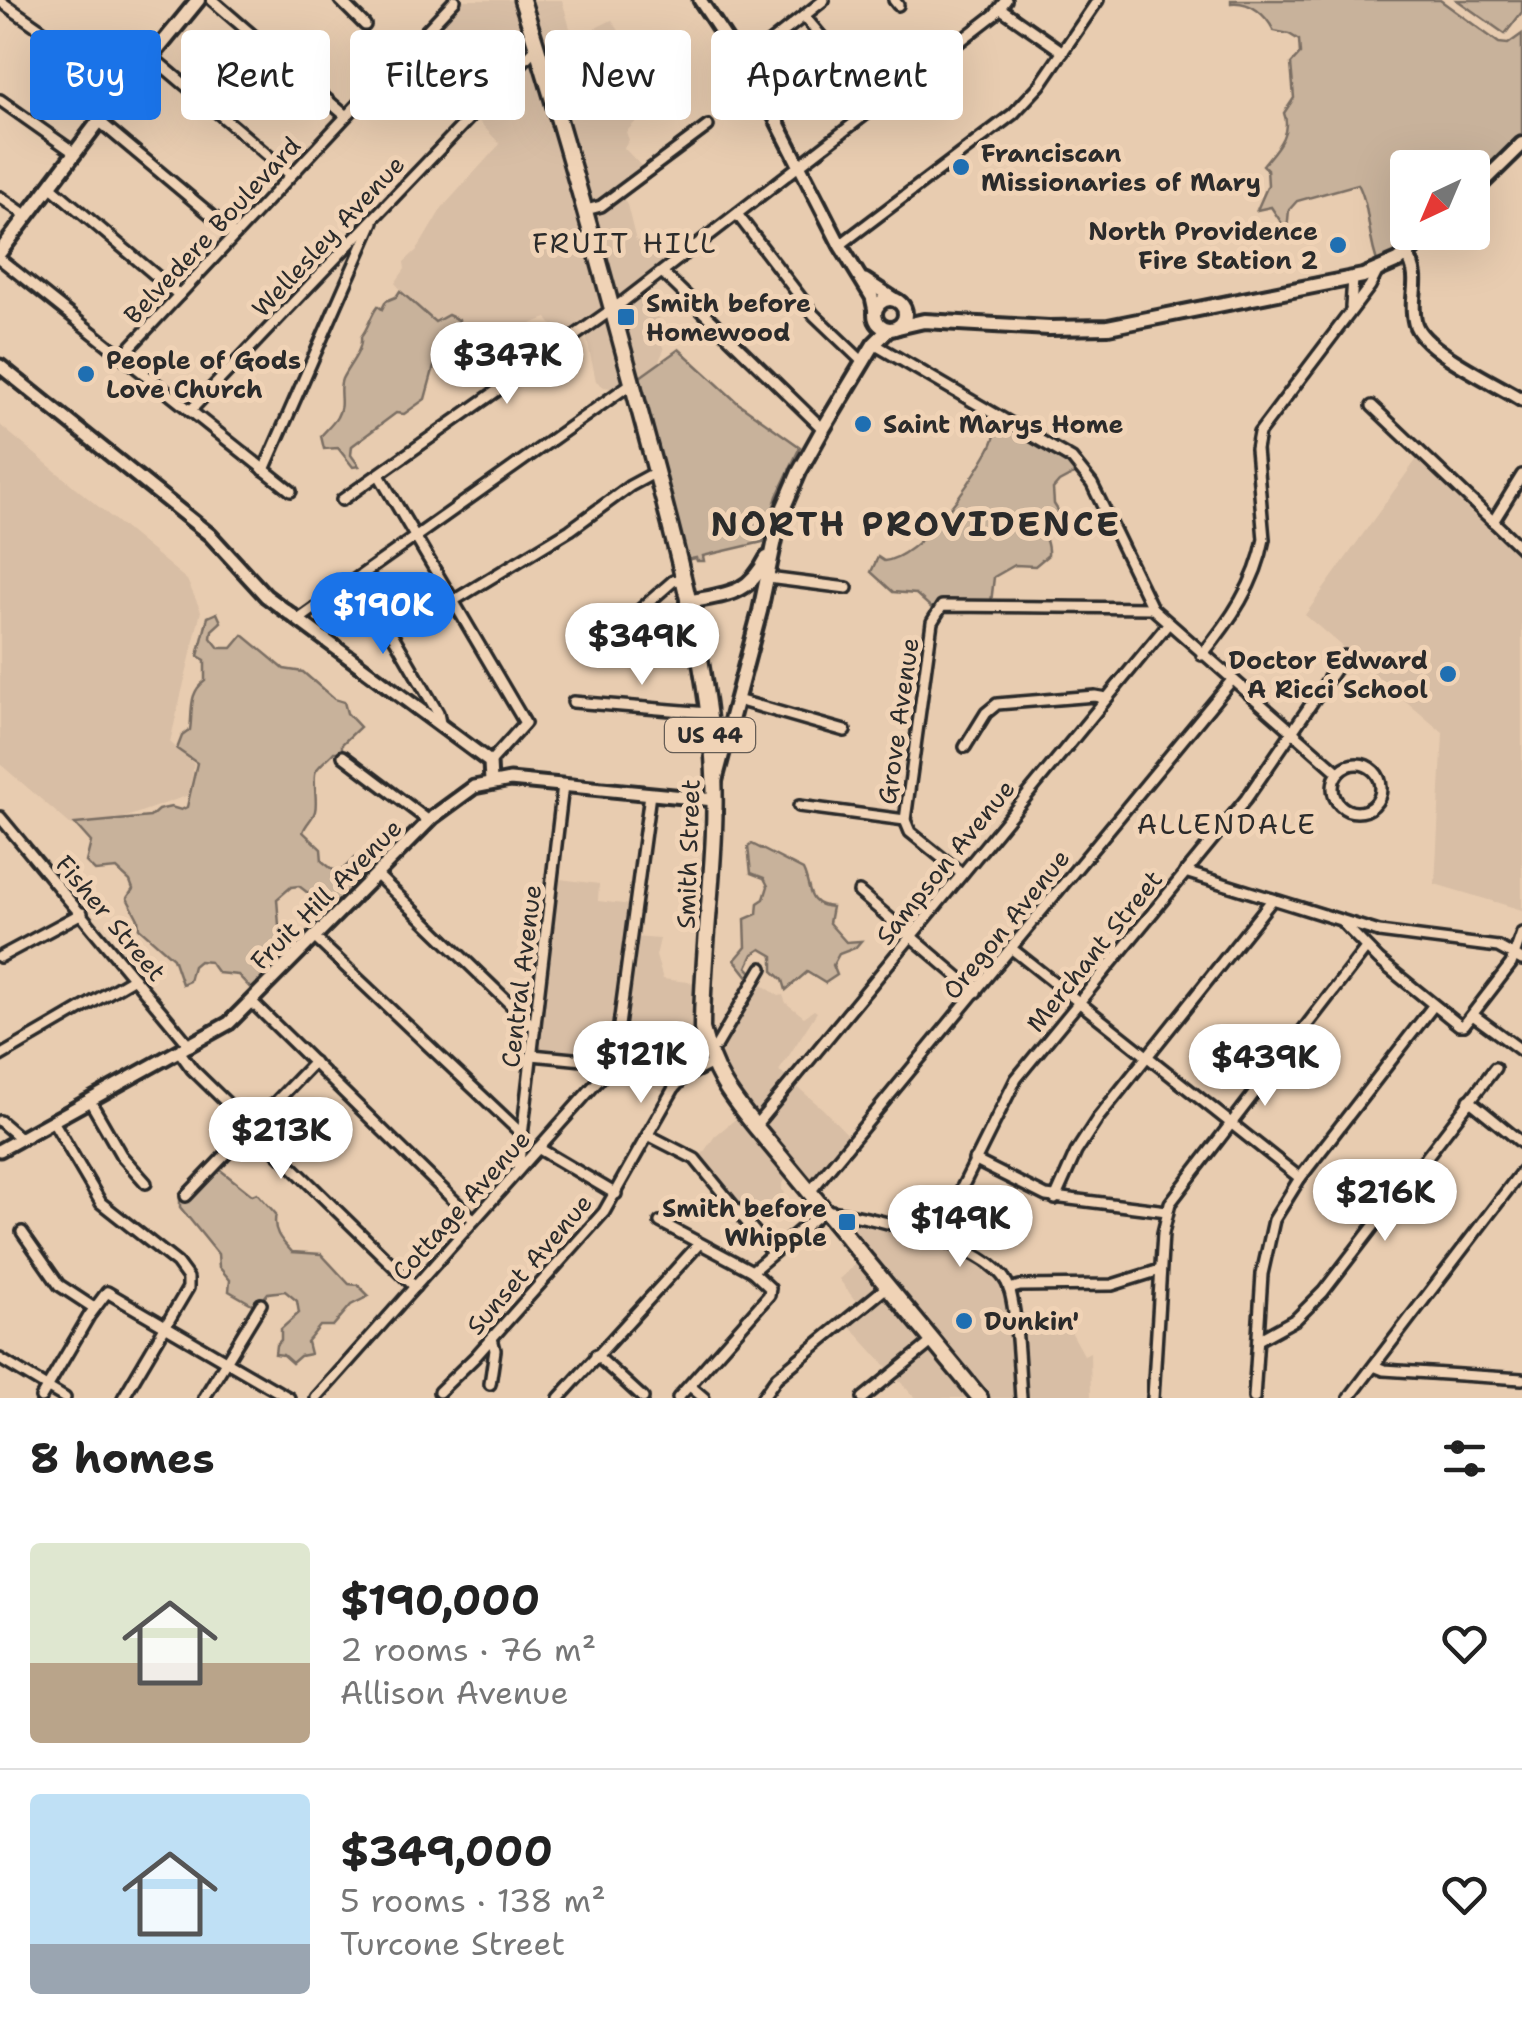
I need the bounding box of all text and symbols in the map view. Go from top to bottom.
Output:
chip: Buy [30,30,161,120]
chip: Rent [181,30,330,120]
chip: Filters [350,30,525,120]
chip: New [545,30,691,120]
chip: Apartment [711,30,963,120]
street label: Belvedere Boulevard [116,129,308,331]
place label: Franciscan Missionaries of Mary [981,136,1261,199]
street label: Wellesley Avenue [244,148,412,324]
north arrow [1390,150,1490,250]
map controls [1390,150,1490,250]
marker: Franciscan Missionaries of Mary [950,156,972,178]
place label: North Providence Fire Station 2 [1088,214,1318,277]
district label: FRUIT HILL [532,224,718,262]
marker: North Providence Fire Station 2 [1327,234,1349,256]
place label: Smith before Homewood [646,286,811,349]
marker: Smith before Homewood [615,306,637,328]
pin: $347K [437,322,577,407]
text: $347K [452,333,562,376]
place label: People of Gods Love Church [106,343,301,406]
marker: People of Gods Love Church [75,363,97,385]
place label: Saint Marys Home [883,407,1123,441]
marker: Saint Marys Home [852,413,874,435]
district label: NORTH PROVIDENCE [710,500,1122,547]
pin: $190K [313,572,453,657]
text: $190K [332,583,434,626]
pin: $349K [572,603,712,688]
text: $349K [587,614,697,657]
street label: Grove Avenue [869,635,927,807]
place label: Doctor Edward A Ricci School [1229,643,1428,706]
marker: Doctor Edward A Ricci School [1437,663,1459,685]
road number: US 44 [665,718,755,752]
street label: Sampson Avenue [868,772,1022,952]
street label: Smith Street [668,779,708,929]
district label: ALLENDALE [1137,805,1317,843]
street label: Fruit Hill Avenue [243,811,409,977]
street label: Oregon Avenue [935,842,1077,1006]
street label: Fisher Street [48,848,174,988]
street label: Merchant Street [1018,863,1170,1039]
street label: Central Avenue [493,882,549,1070]
pin: $121K [571,1021,711,1106]
pin: $439K [1195,1024,1335,1109]
text: $121K [595,1032,687,1075]
text: $439K [1211,1035,1319,1078]
pin: $213K [211,1097,351,1182]
text: $213K [231,1108,331,1151]
street label: Cottage Avenue [384,1122,538,1288]
pin: $216K [1315,1159,1455,1244]
text: $216K [1335,1170,1435,1213]
pin: $149K [890,1185,1030,1270]
street label: Sunset Avenue [458,1186,600,1342]
place label: Smith before Whipple [662,1191,827,1254]
text: $149K [910,1196,1010,1239]
marker: Smith before Whipple [836,1211,858,1233]
place label: Dunkin' [984,1304,1079,1338]
marker: Dunkin' [953,1310,975,1332]
text: 8 homes [30,1430,215,1486]
icon: filters [1437,1431,1492,1486]
text: $190,000 [340,1572,540,1628]
icon: home [110,1583,230,1703]
icon: heart [1437,1616,1492,1671]
text: 2 rooms · 76 m² [340,1628,596,1671]
text: Allison Avenue [340,1671,569,1714]
text: $349,000 [340,1823,553,1879]
icon: home [110,1834,230,1954]
icon: heart [1437,1867,1492,1922]
text: 5 rooms · 138 m² [340,1879,606,1922]
text: Turcone Street [340,1922,565,1965]

